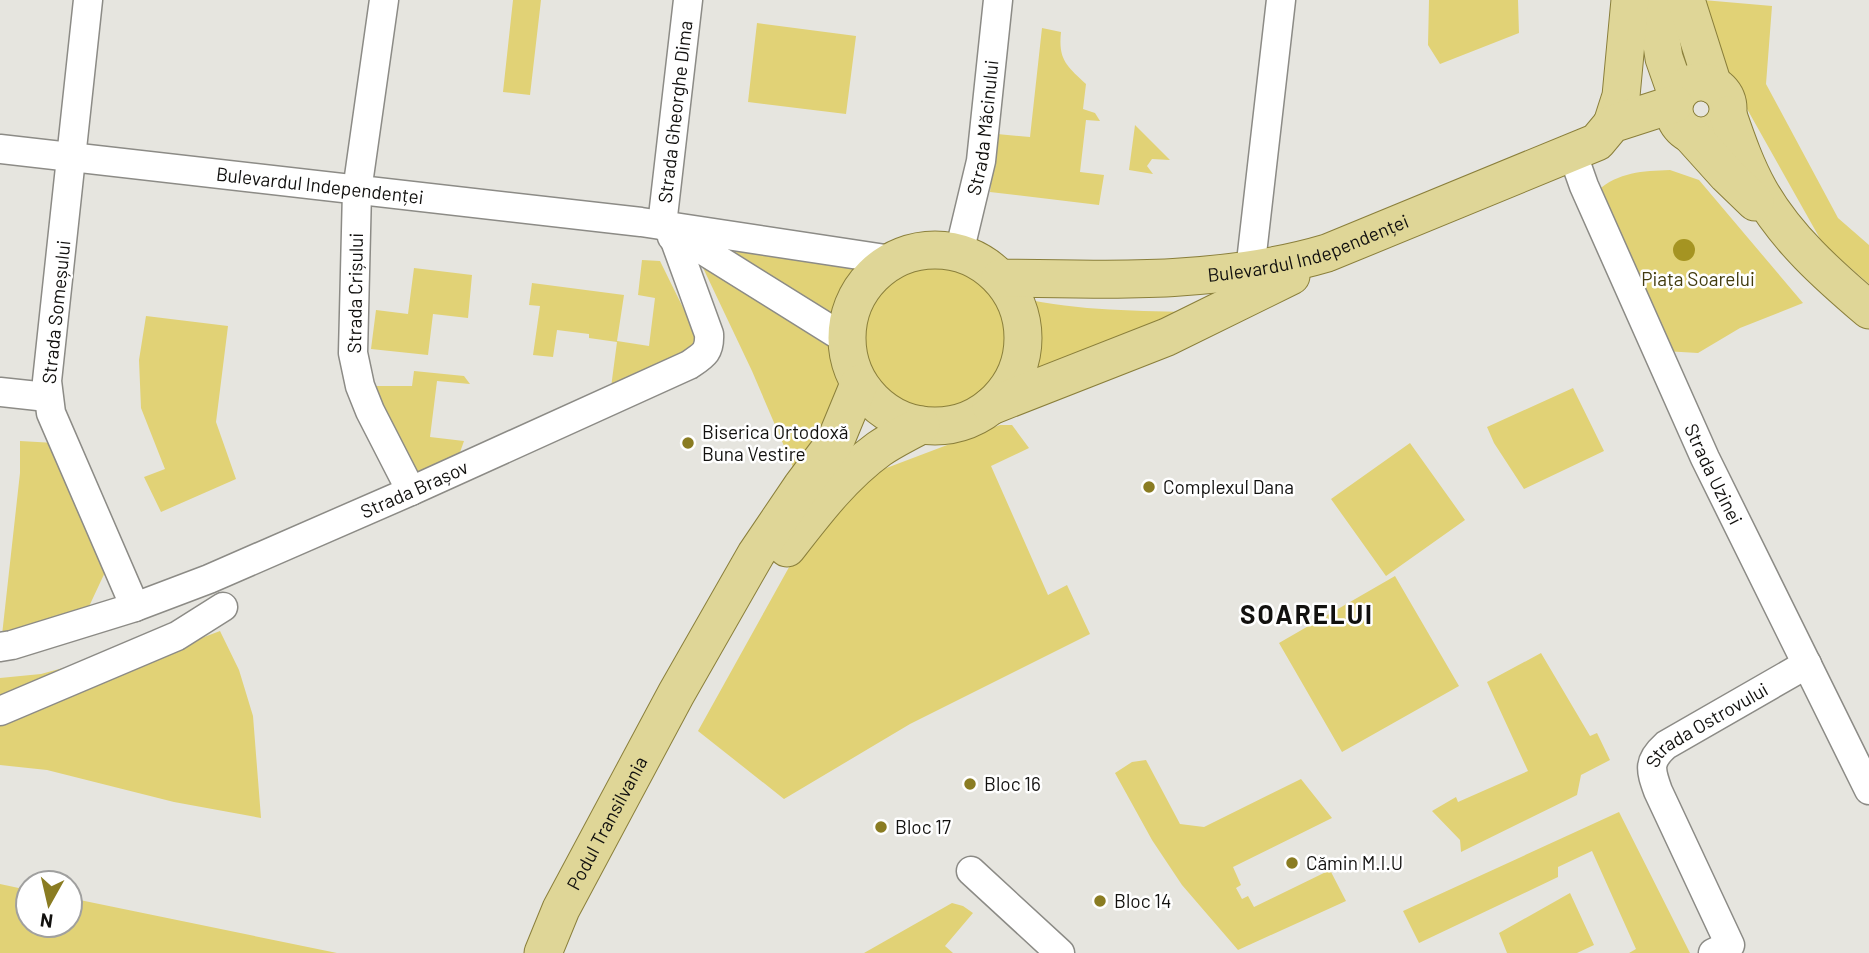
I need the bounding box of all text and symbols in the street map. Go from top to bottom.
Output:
street label: Strada Gheorghe Dima [653,19,697,204]
street label: Strada Măcinului [961,59,1003,197]
street label: Bulevardul Independenței [215,162,425,208]
street label: Bulevardul Independenței [1206,209,1412,286]
street label: Strada Crișului [342,233,367,353]
street label: Strada Someșului [37,239,74,385]
park label: Piața Soarelui [1641,267,1755,290]
place label: Biserica Ortodoxă Buna Vestire [702,420,848,465]
street label: Strada Uzinei [1680,420,1748,528]
marker: Biserica Ortodoxă Buna Vestire [680,435,696,451]
street label: Strada Brașov [357,455,471,523]
place label: Complexul Dana [1163,475,1294,498]
marker: Complexul Dana [1141,479,1157,495]
district label: SOARELUI [1240,598,1374,629]
street label: Strada Ostrovului [1640,677,1772,770]
street label: Podul Transilvania [561,752,652,894]
place label: Bloc 16 [984,772,1041,795]
marker: Bloc 16 [962,776,978,792]
place label: Bloc 17 [895,815,951,838]
marker: Bloc 17 [873,819,889,835]
place label: Cămin M.I.U [1306,851,1403,874]
marker: Cămin M.I.U [1284,855,1300,871]
north arrow [14,869,84,939]
place label: Bloc 14 [1114,889,1171,912]
marker: Bloc 14 [1092,893,1108,909]
text: N [39,909,54,934]

